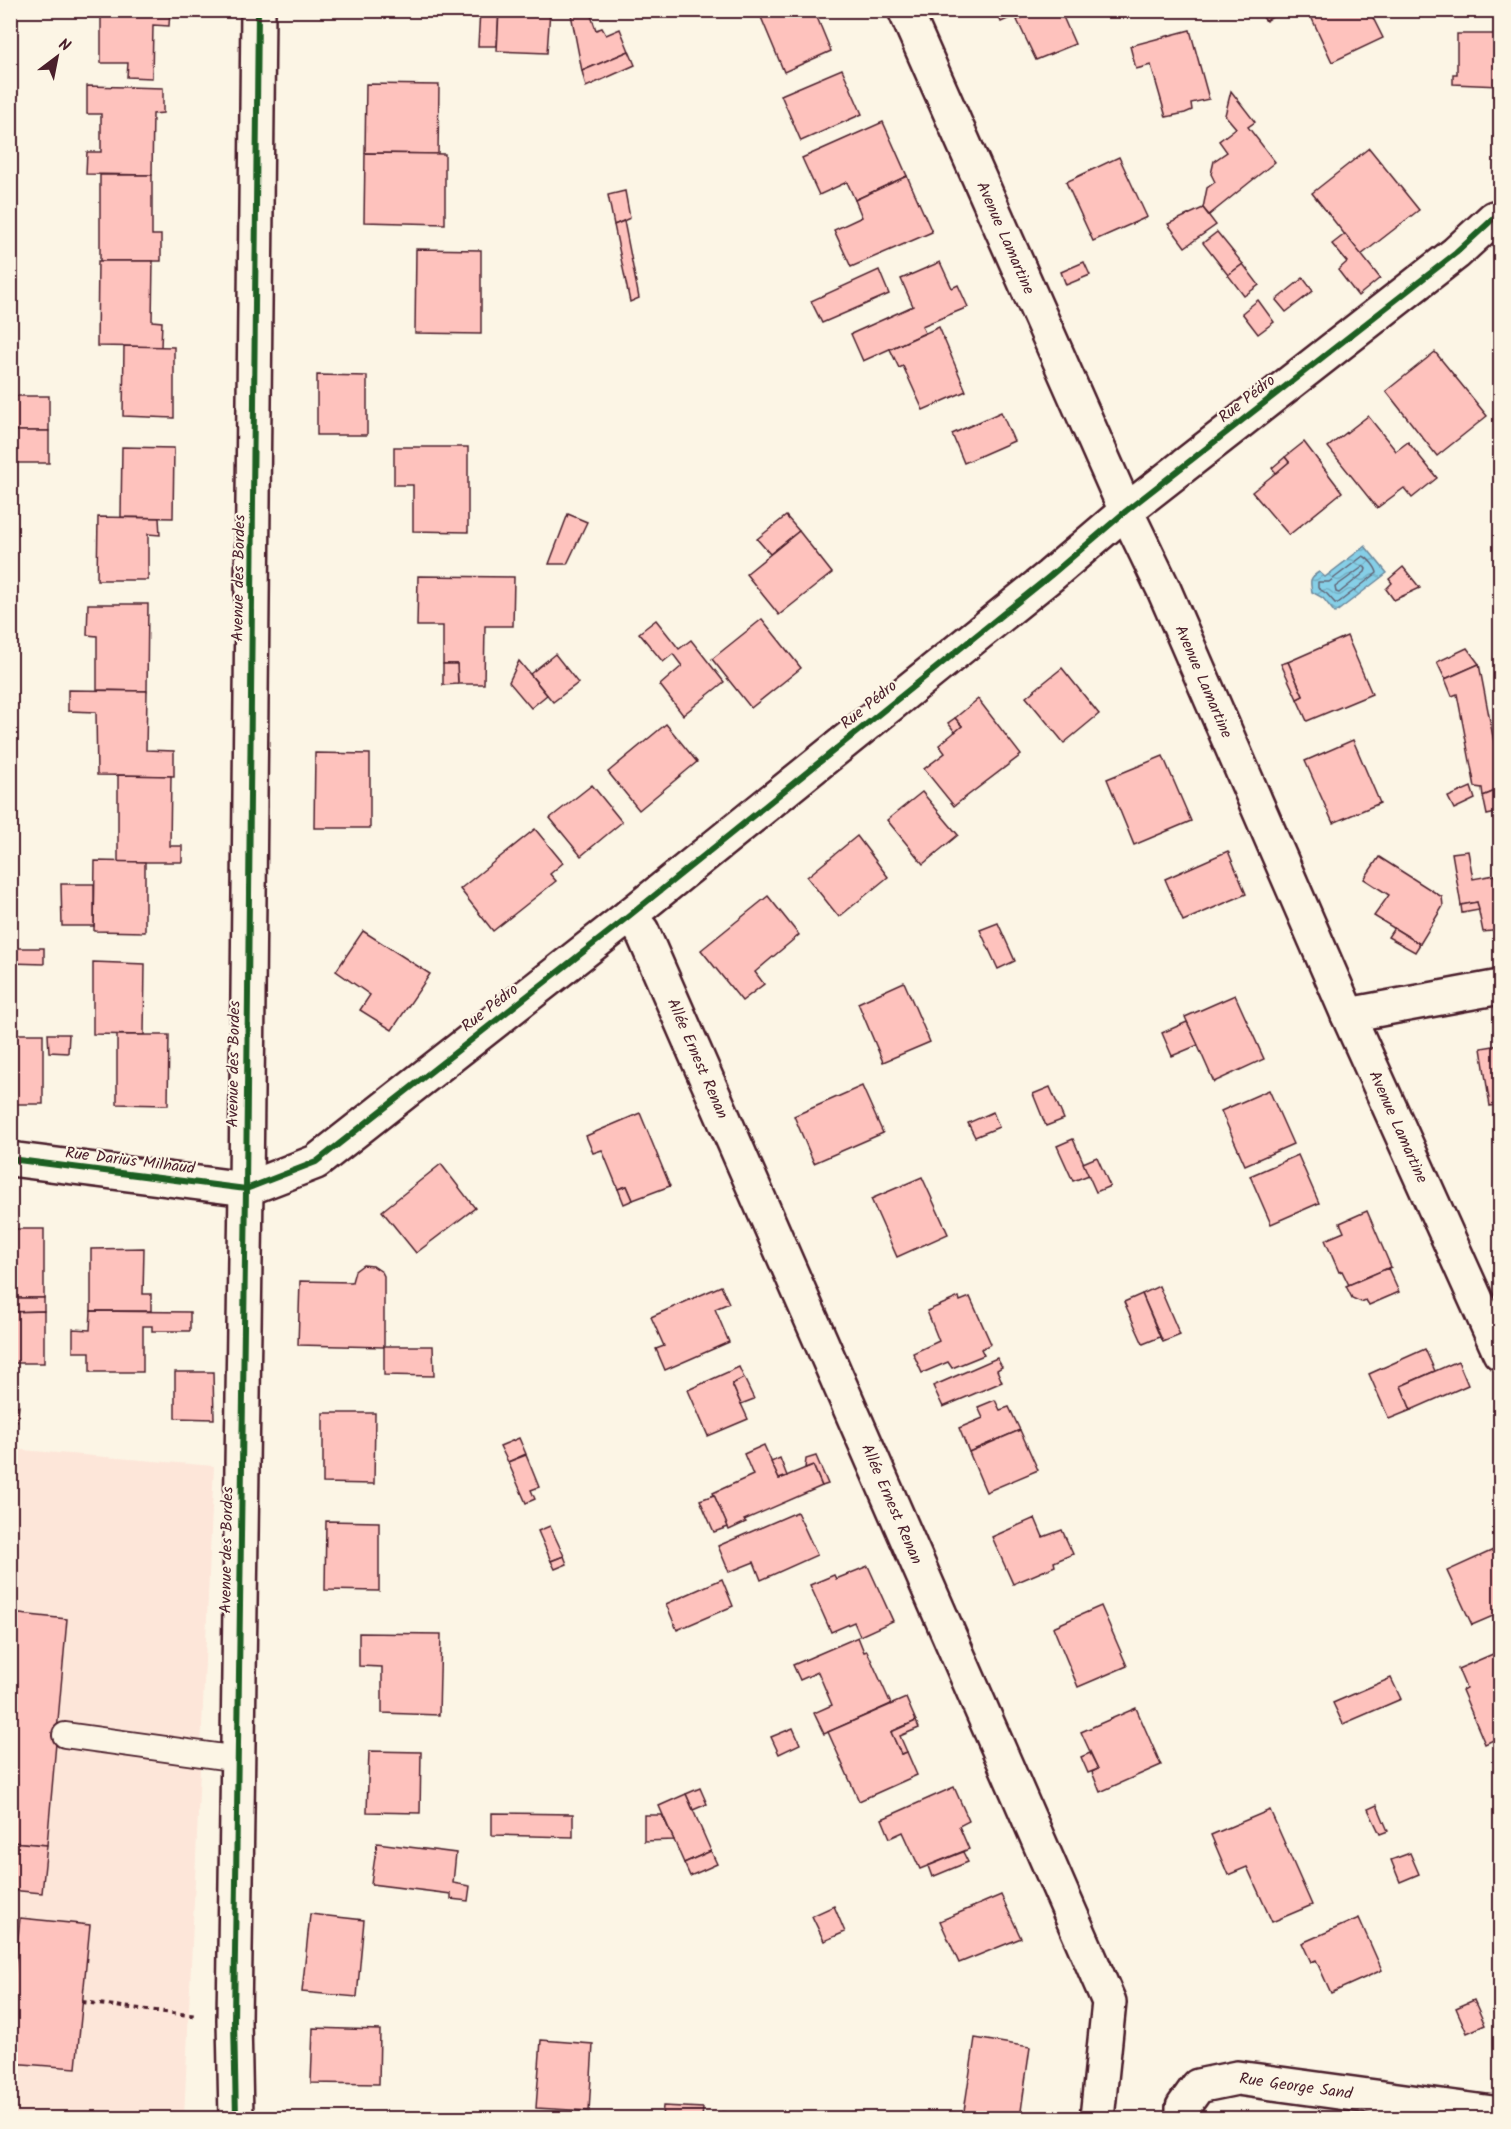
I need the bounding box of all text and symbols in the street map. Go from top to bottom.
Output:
north arrow [27,27,87,87]
text: N [53,32,75,59]
street label: Avenue Lamartine [970,177,1041,298]
street label: Rue Pédro [1213,369,1281,429]
street label: Avenue des Bordes [225,514,253,642]
street label: Avenue Lamartine [1168,621,1239,742]
street label: Rue Pédro [835,674,903,736]
street label: Rue Pédro [456,978,524,1038]
street label: Allée Ernest Renan [660,994,735,1123]
street label: Avenue des Bordes [220,1000,248,1128]
street label: Avenue Lamartine [1362,1066,1435,1187]
street label: Rue Darius Milhaud [64,1141,197,1181]
street label: Allée Ernest Renan [855,1440,929,1568]
street label: Avenue des Bordes [213,1486,241,1614]
street label: Rue George Sand [1238,2066,1355,2106]

